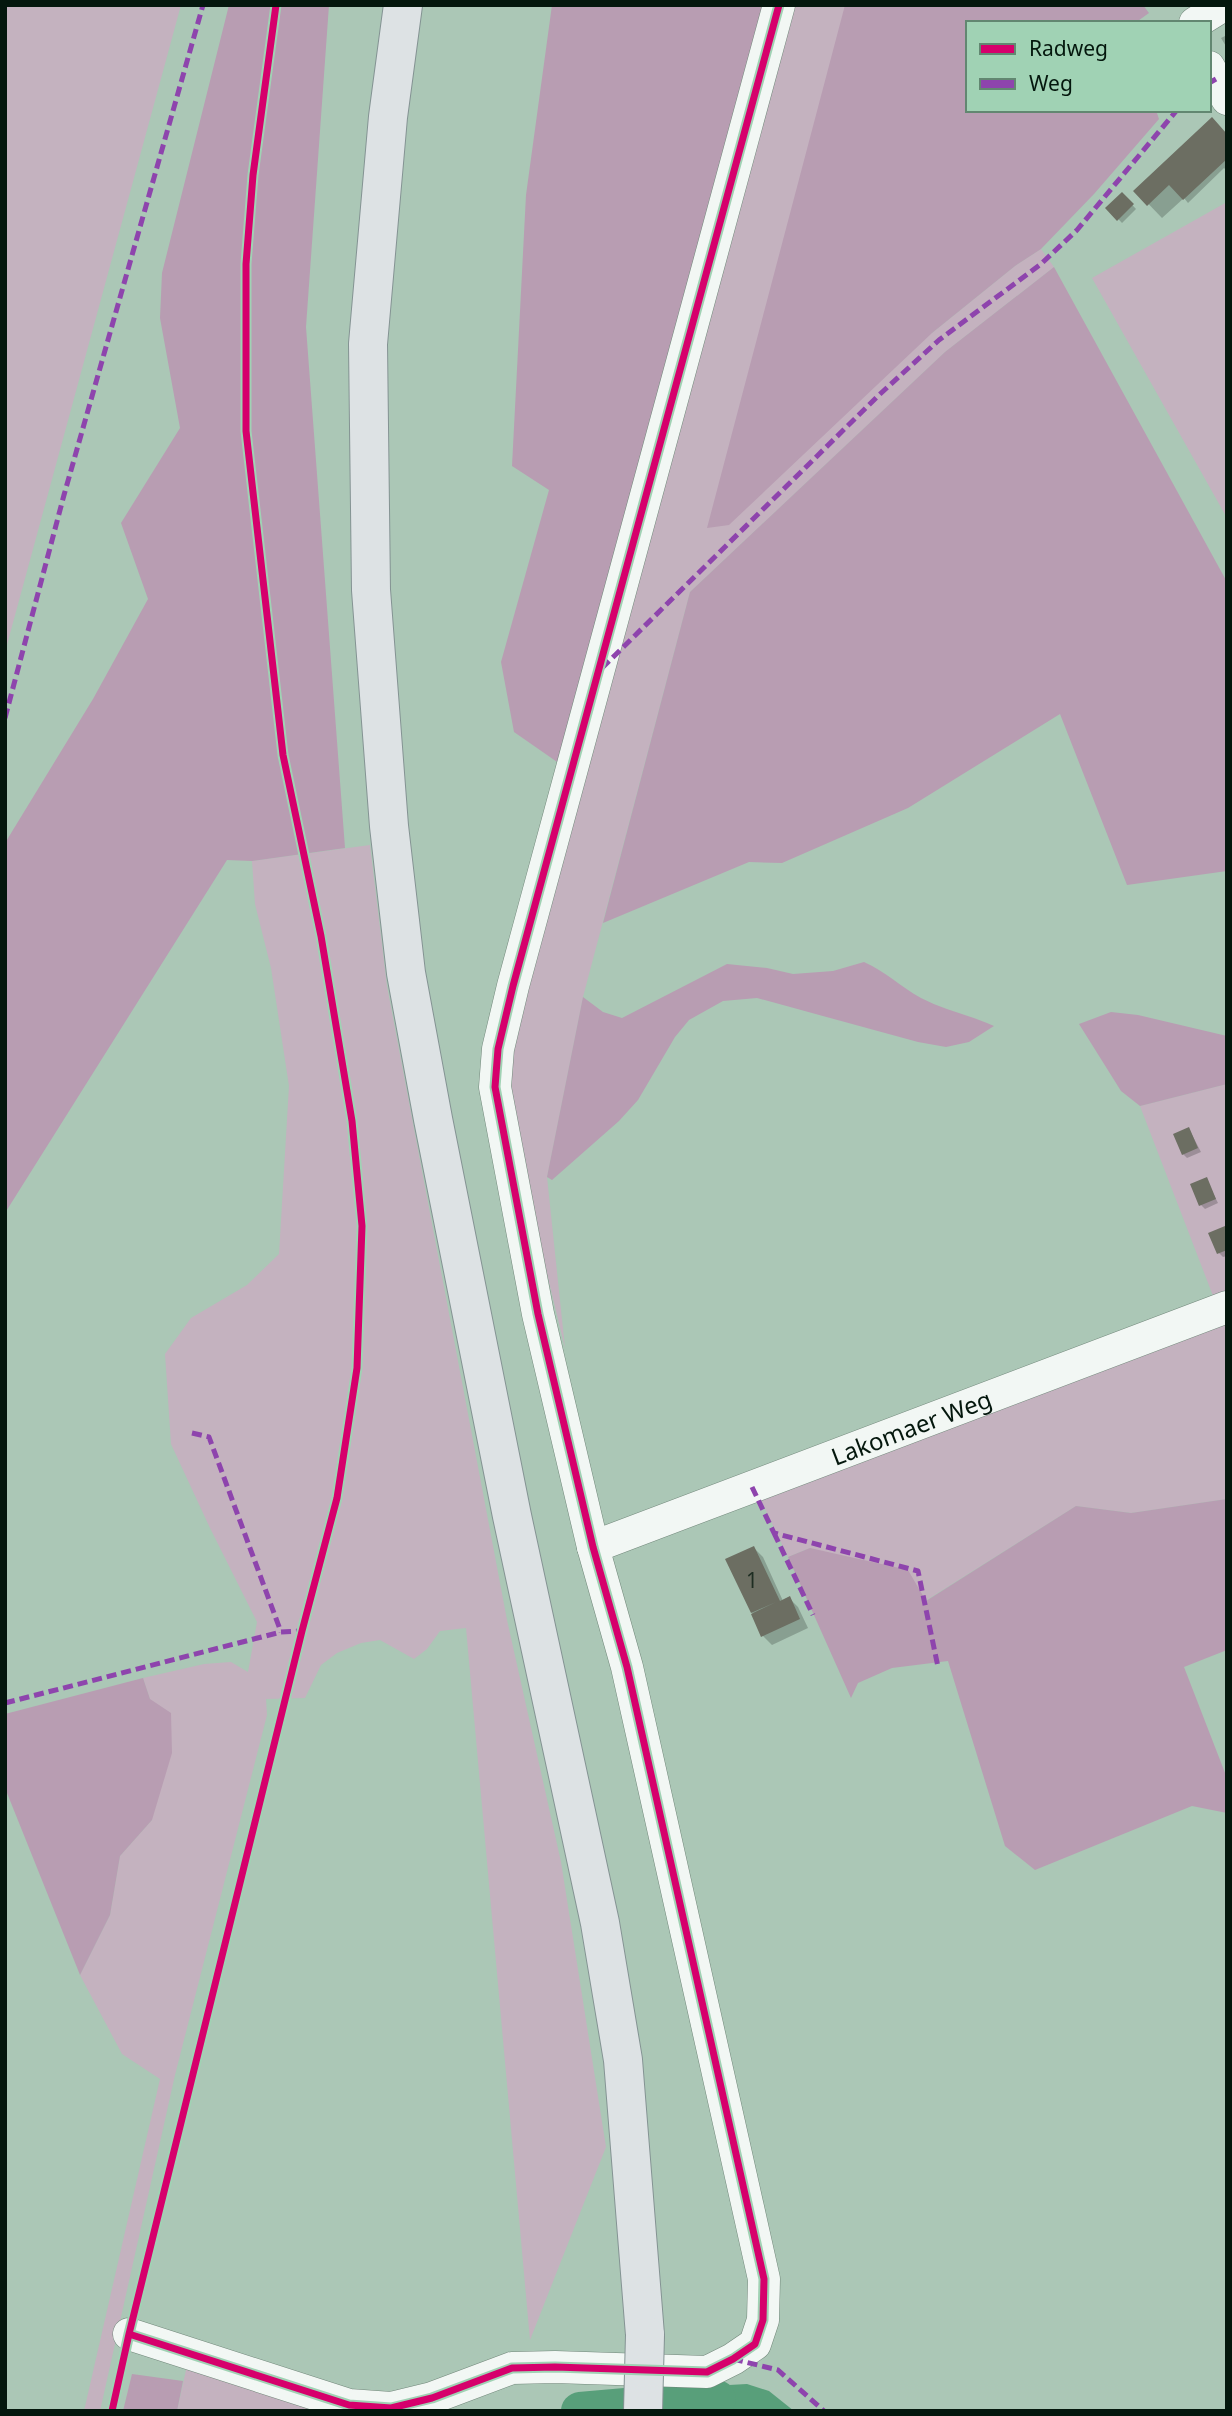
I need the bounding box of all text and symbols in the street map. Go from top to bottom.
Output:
legend [966,21,1211,112]
text: Radweg [1029,34,1108,62]
text: Weg [1029,69,1073,97]
street label: Lakomaer Weg [826,1381,996,1472]
house number: 1 [746,1566,758,1594]

